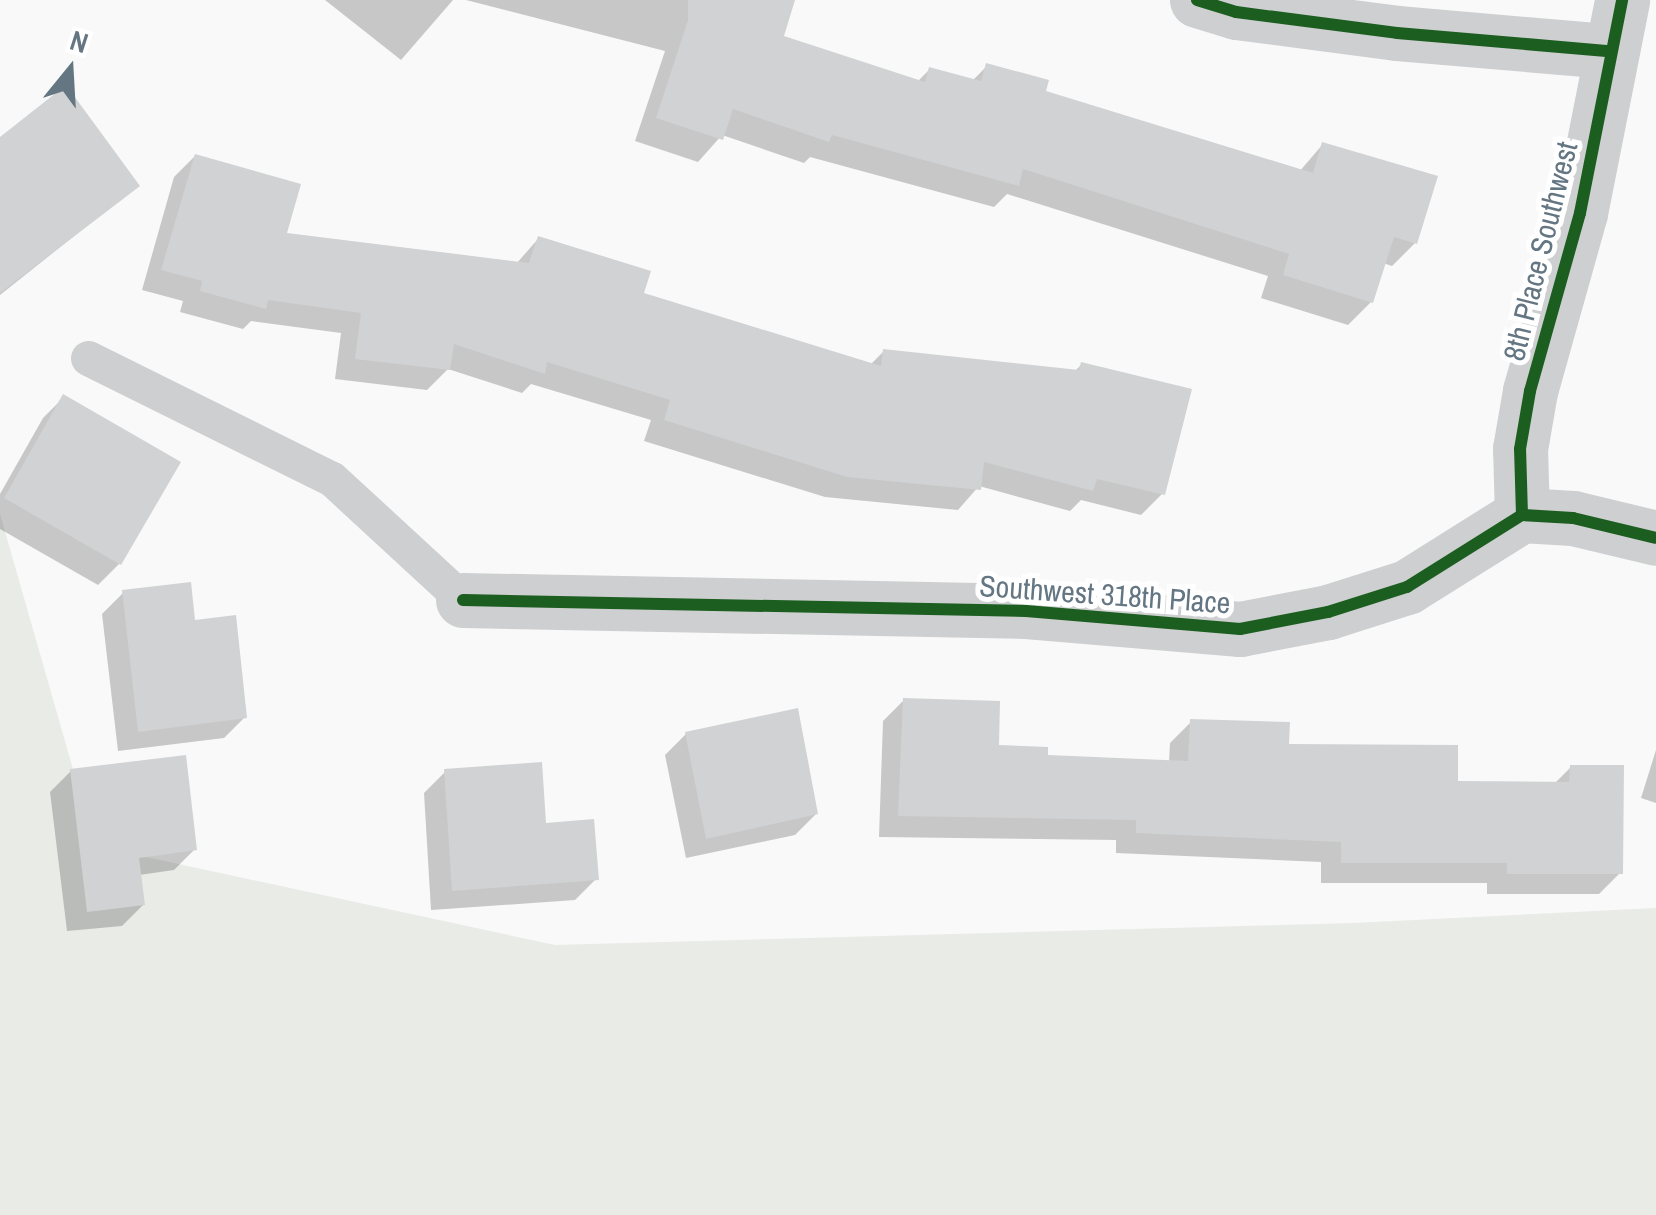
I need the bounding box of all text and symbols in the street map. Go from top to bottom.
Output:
north arrow [20,20,120,120]
text: N [66,21,93,62]
street label: 8th Place Southwest [1495,138,1585,364]
street label: Southwest 318th Place [978,567,1232,621]

